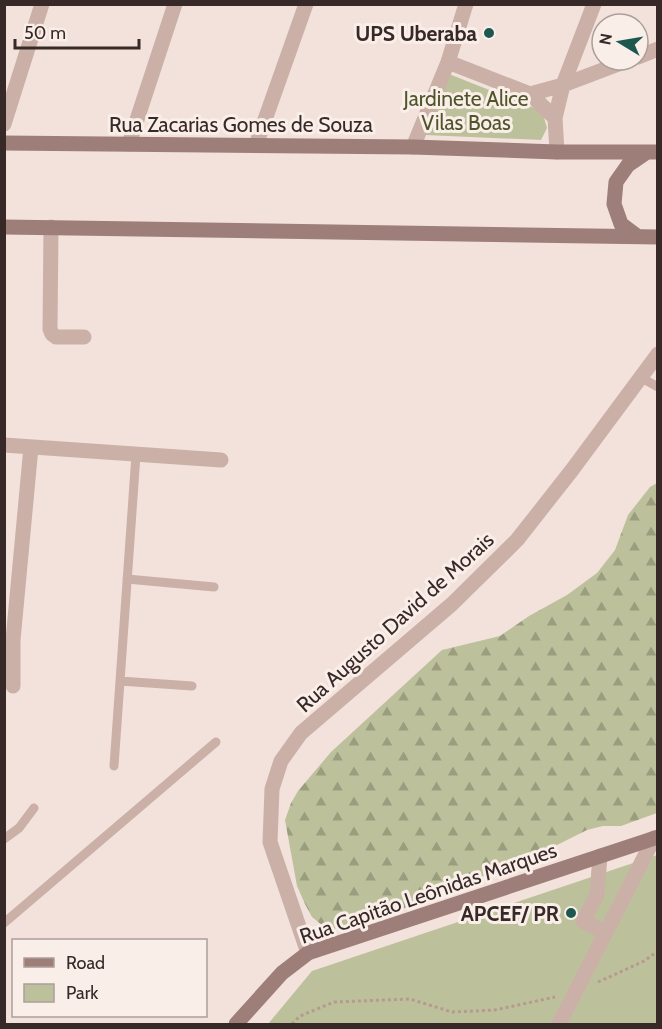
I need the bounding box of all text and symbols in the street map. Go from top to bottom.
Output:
scale bar [15,12,140,50]
north arrow [590,12,650,72]
place label: UPS Uberaba [355,21,478,46]
text: 50 m [24,22,66,44]
marker: UPS Uberaba [482,26,496,40]
text: N [595,32,616,47]
park label: Jardinete Alice Vilas Boas [403,86,529,135]
street label: Rua Zacarias Gomes de Souza [109,112,373,137]
street label: Rua Augusto David de Morais [291,527,499,717]
street label: Rua Capitão Leônidas Marques [296,837,560,949]
place label: APCEF/ PR [461,901,559,926]
marker: APCEF/ PR [564,906,578,920]
legend [12,939,207,1017]
text: Road [66,952,105,974]
text: Park [66,982,99,1004]

